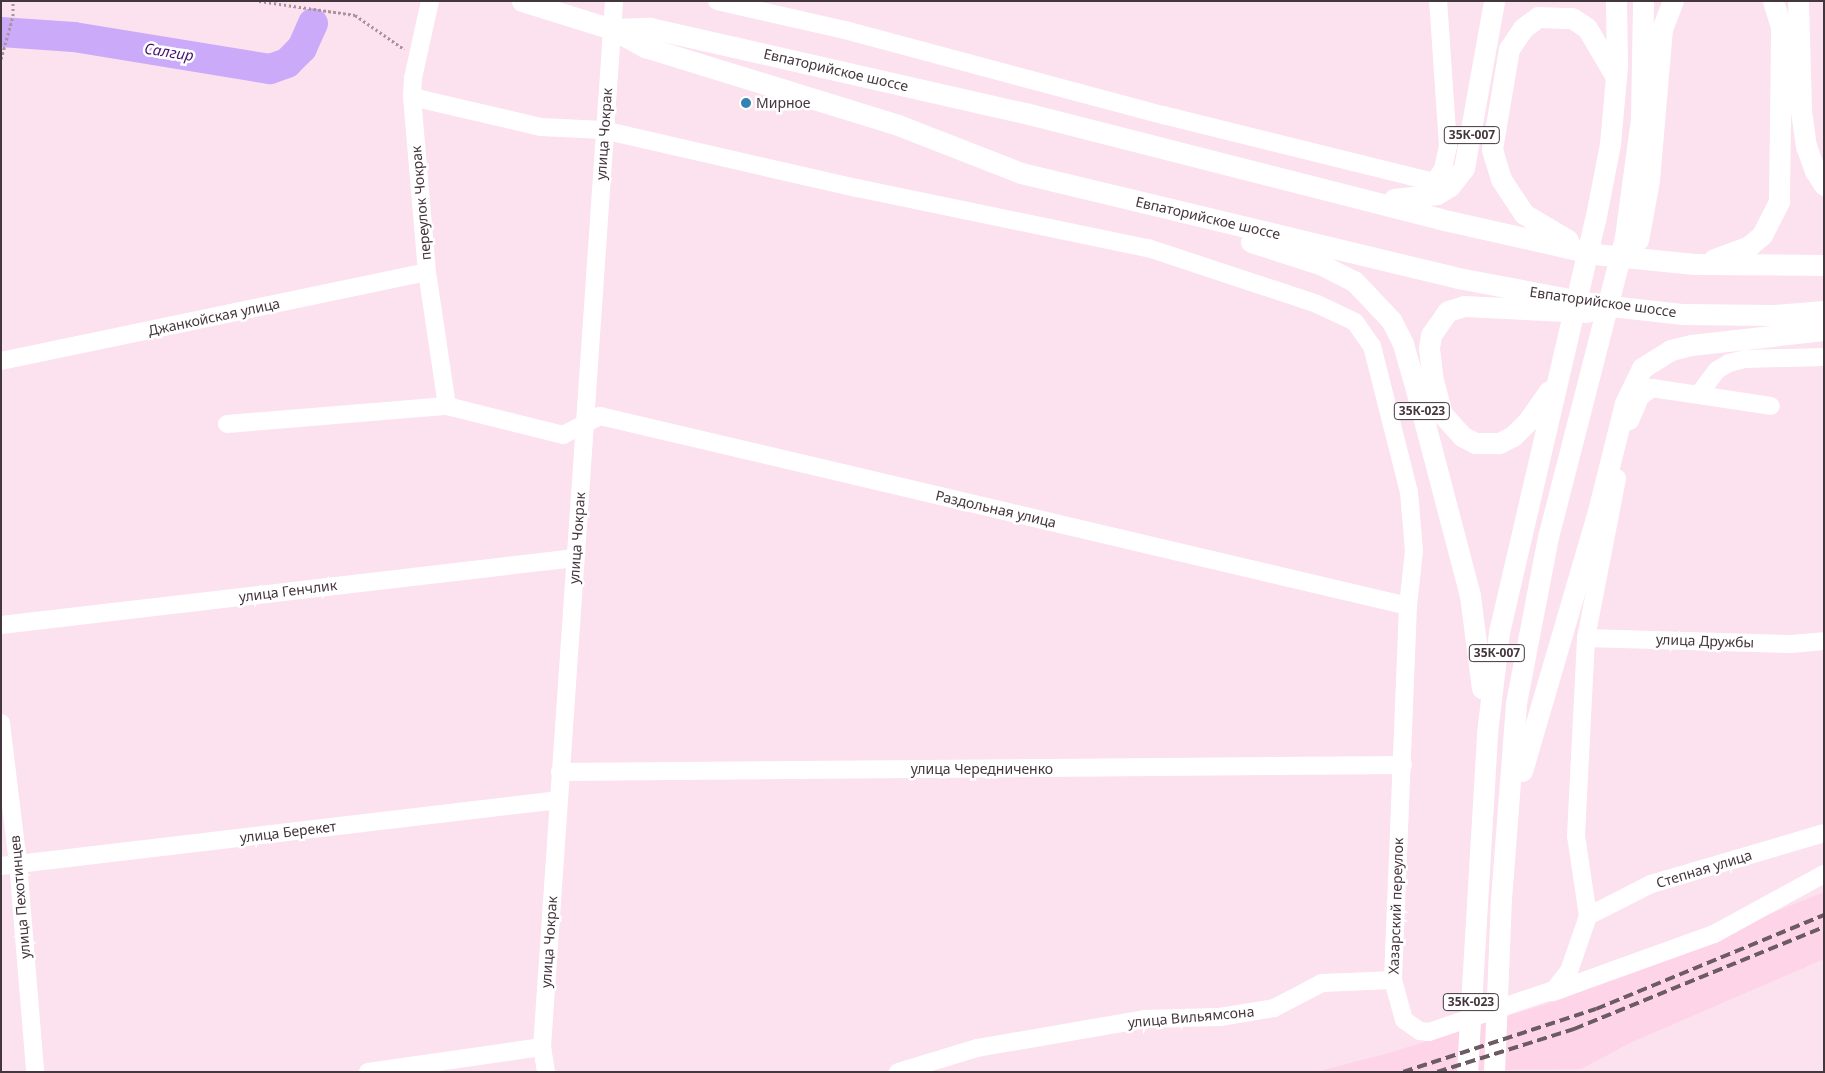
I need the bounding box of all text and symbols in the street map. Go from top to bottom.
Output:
water label: Салгир [143,39,195,65]
street label: Евпаторийское шоссе [762,45,910,95]
street label: улица Чокрак [592,87,616,181]
place label: Мирное [756,95,811,111]
marker: Мирное [740,97,752,109]
road number: 35К-007 [1443,126,1501,144]
street label: переулок Чокрак [408,145,434,261]
street label: Евпаторийское шоссе [1134,193,1282,243]
street label: Евпаторийское шоссе [1528,283,1678,321]
street label: Джанкойская улица [147,295,281,339]
road number: 35К-023 [1393,402,1451,421]
street label: Раздольная улица [934,487,1058,531]
street label: улица Чокрак [565,491,589,585]
street label: улица Генчлик [238,577,338,605]
street label: улица Дружбы [1656,631,1754,651]
road number: 35К-007 [1468,644,1526,662]
street label: улица Чередниченко [911,761,1053,777]
street label: улица Берекет [239,818,337,846]
street label: улица Пехотинцев [6,834,34,960]
street label: Хазарский переулок [1385,837,1407,975]
street label: Степная улица [1654,846,1754,892]
street label: улица Чокрак [537,895,561,989]
road number: 35К-023 [1442,992,1500,1012]
street label: улица Вильямсона [1127,1003,1255,1031]

